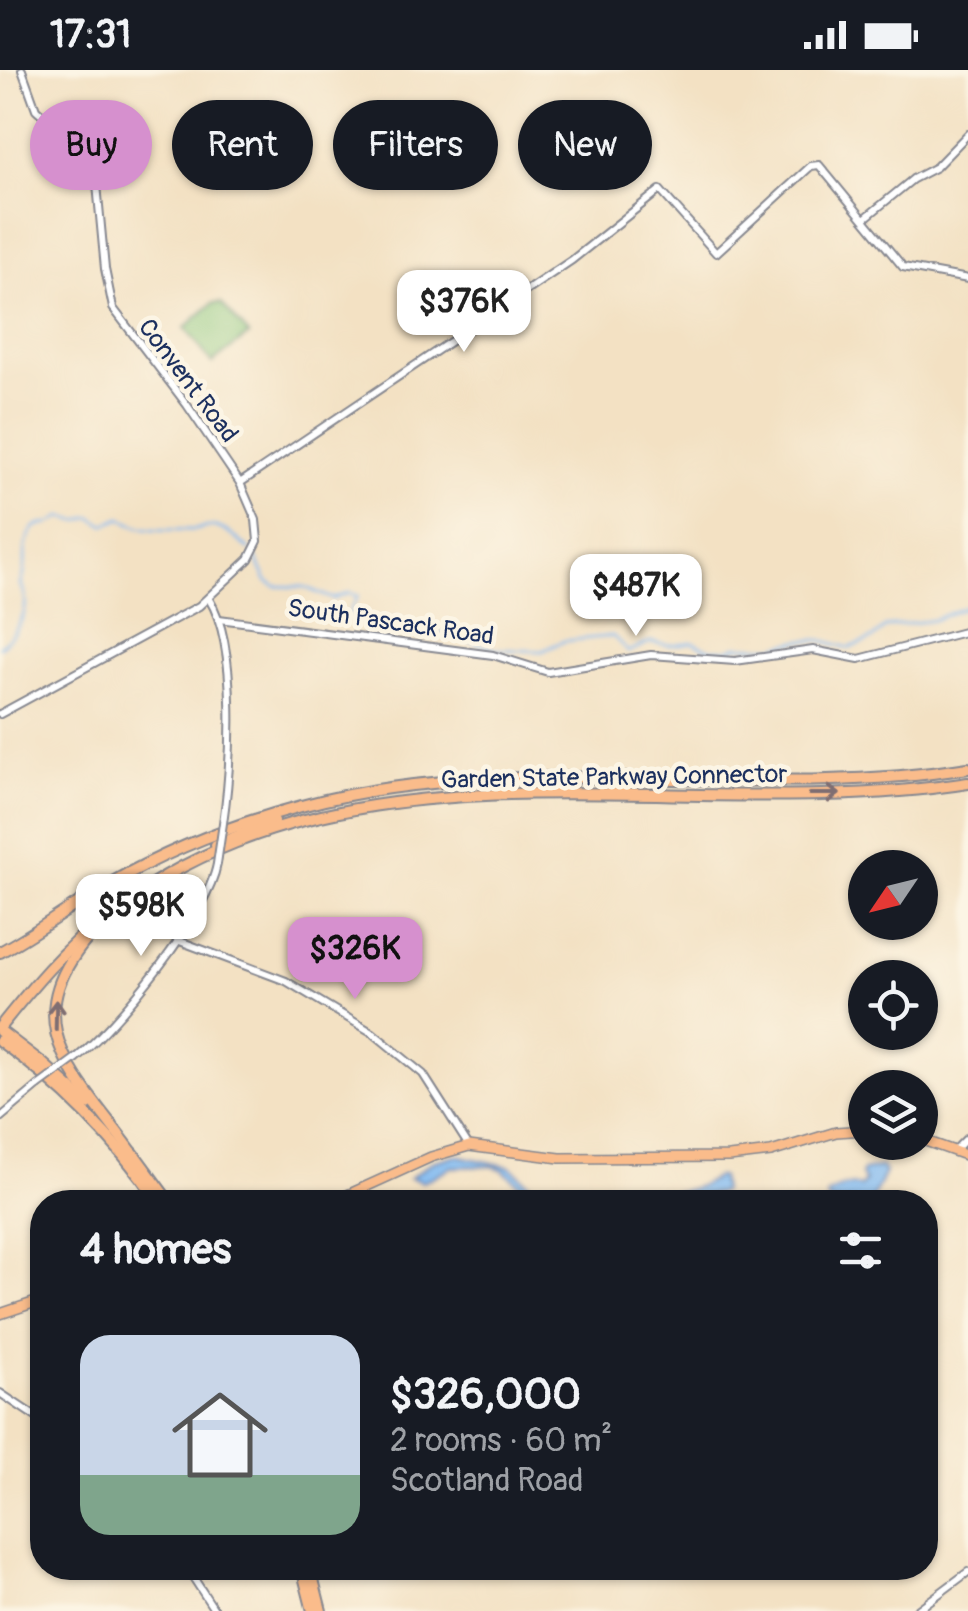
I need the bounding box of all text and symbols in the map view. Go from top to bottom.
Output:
text: 17:31 [50,11,131,59]
chip: Buy [30,100,152,190]
chip: Rent [172,100,313,190]
chip: Filters [333,100,498,190]
chip: New [518,100,652,190]
pin: $376K [394,270,534,355]
text: $376K [419,282,509,322]
street label: Convent Road [131,313,244,449]
pin: $487K [566,554,706,639]
text: $487K [592,566,680,606]
street label: South Pascack Road [286,593,496,652]
street label: Garden State Parkway Connector [440,759,788,796]
one-way arrow [808,785,840,804]
north arrow [848,850,938,940]
map controls [848,850,938,1160]
pin: $598K [71,874,211,959]
text: $598K [98,886,184,926]
pin: $326K [285,917,425,1002]
text: $326K [309,929,401,969]
button: locate [848,960,938,1050]
one-way arrow [47,1000,66,1032]
button: layers [848,1070,938,1160]
icon: filters [833,1223,888,1278]
text: 4 homes [80,1224,231,1276]
text: $326,000 [390,1369,581,1421]
icon: home [160,1375,280,1495]
text: 2 rooms · 60 m² [390,1421,612,1461]
text: Scotland Road [390,1461,584,1501]

